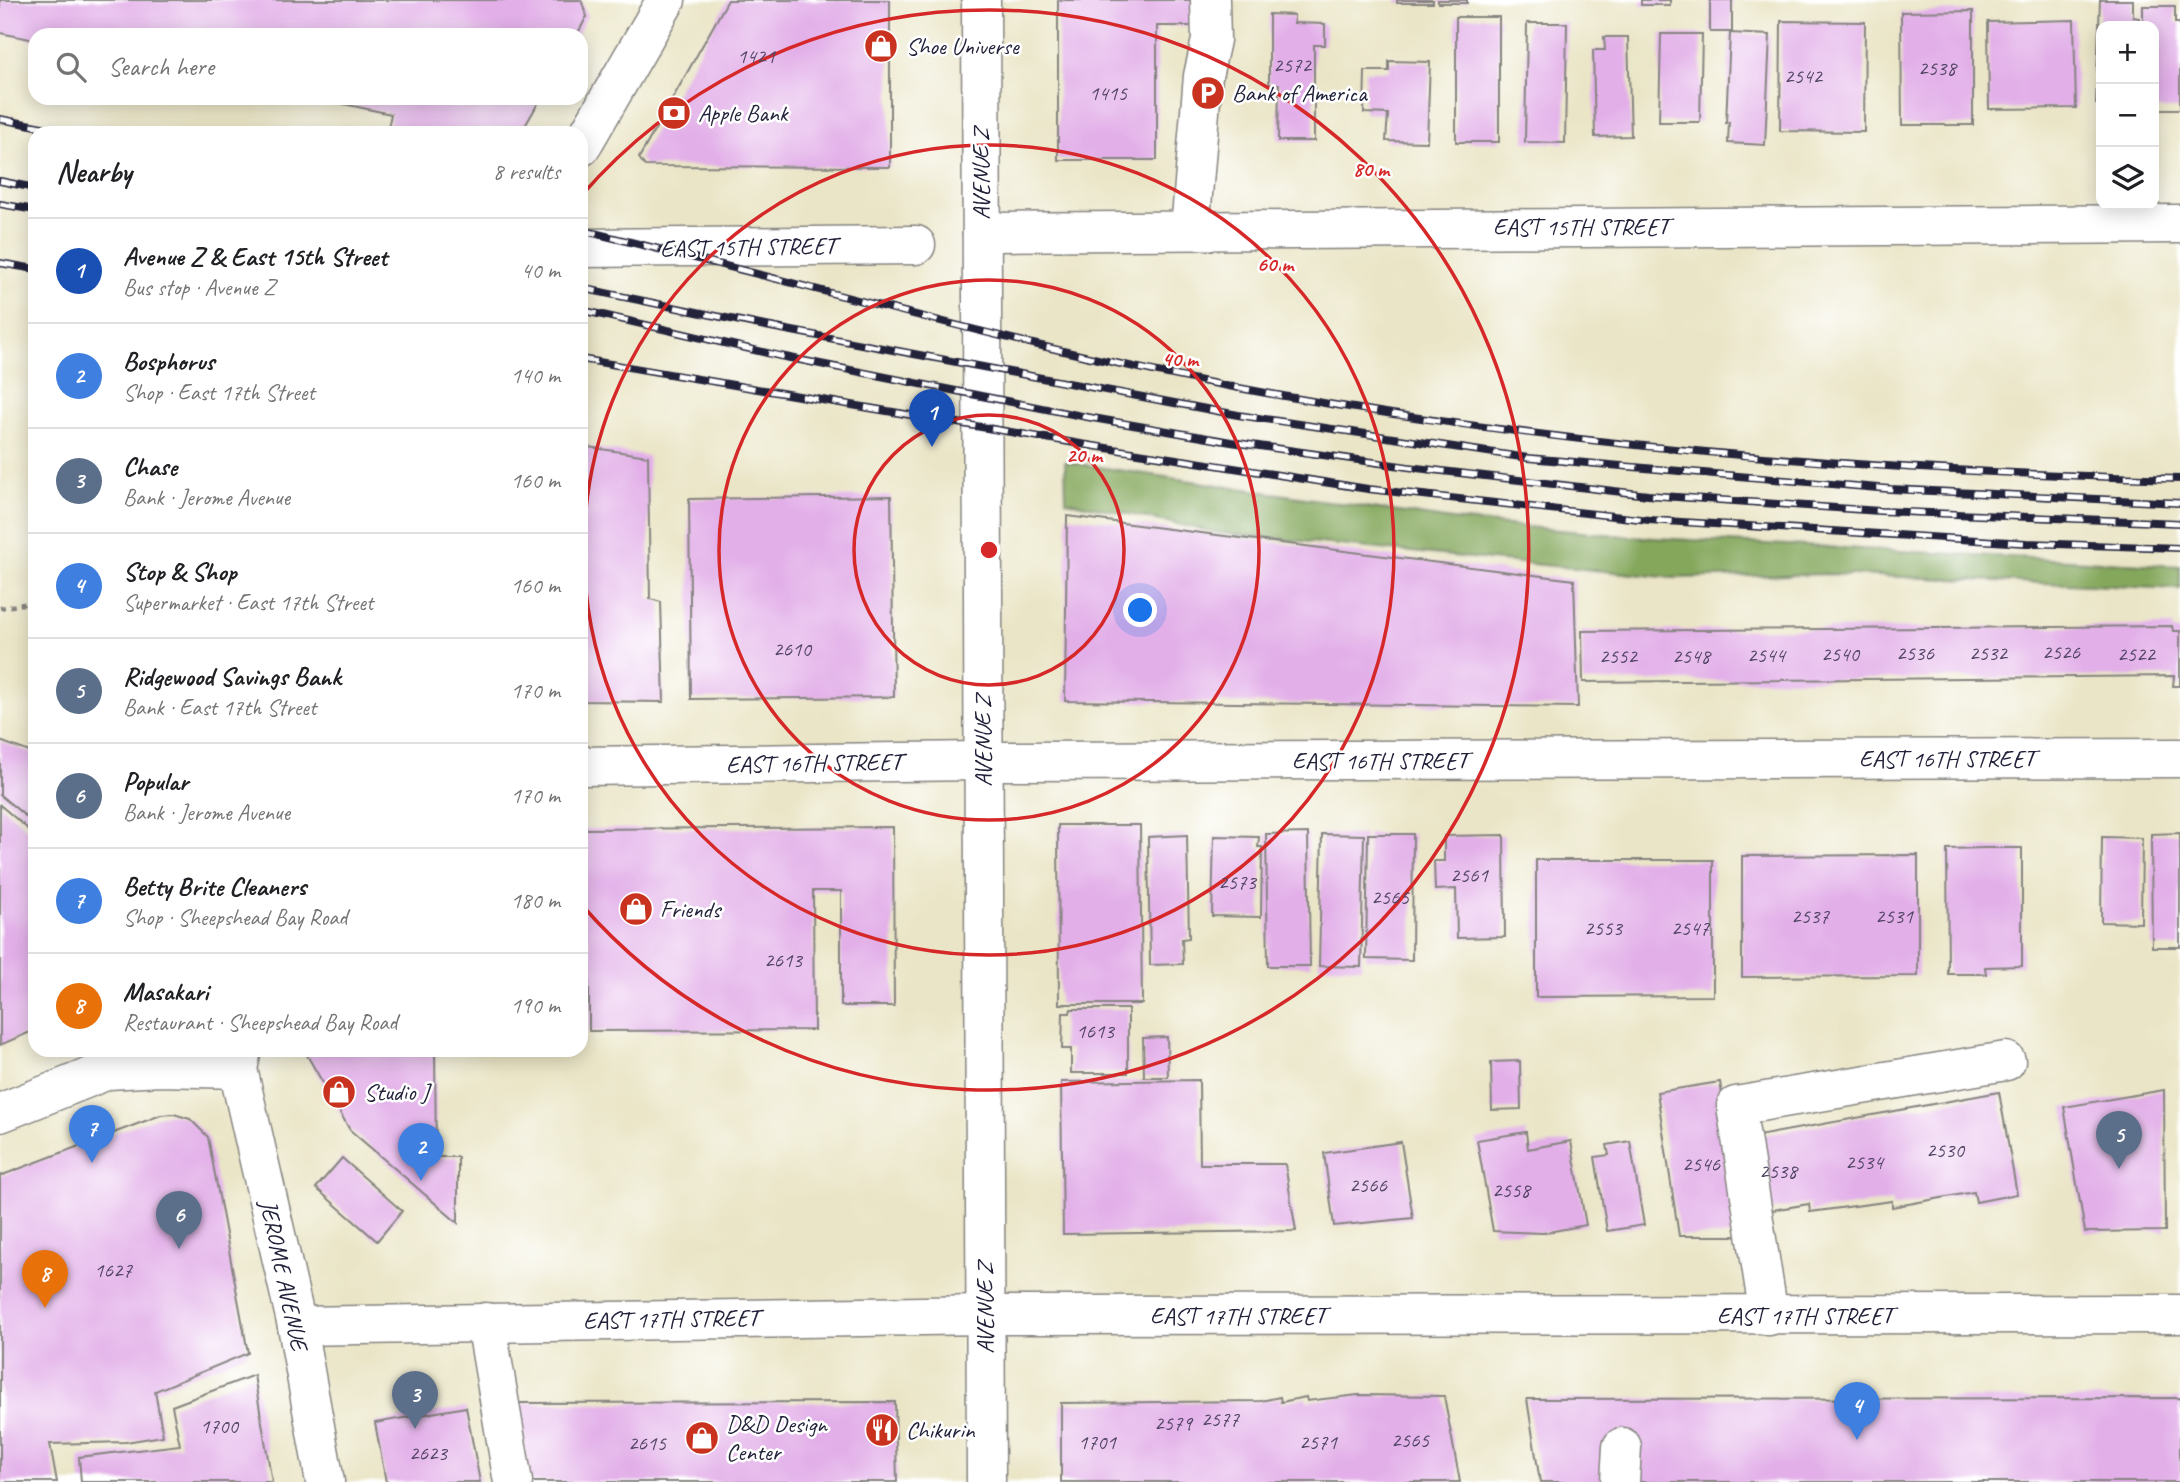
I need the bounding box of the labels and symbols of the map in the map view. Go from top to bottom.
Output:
shop icon: Shoe Universe [862,27,900,65]
place label: Shoe Universe [906,31,1021,61]
house number: 1421 [737,43,776,69]
house number: 2572 [1273,52,1312,78]
house number: 2538 [1918,55,1958,81]
house number: 2542 [1784,63,1823,89]
parking icon: Bank of America [1189,74,1227,112]
place label: Bank of America [1232,78,1368,108]
house number: 1415 [1089,80,1128,106]
bank icon: Apple Bank [655,94,693,132]
place label: Apple Bank [698,98,790,128]
street label: AVENUE Z [966,125,996,220]
text: 80 m [1353,156,1391,182]
street label: EAST 15TH STREET [1493,212,1675,242]
street label: EAST 15TH STREET [660,230,842,264]
text: 60 m [1257,251,1295,277]
text: 40 m [1162,346,1200,372]
pin: 1 [909,389,955,447]
text: 20 m [1066,442,1104,468]
centre of rings [977,538,1001,562]
your location [1123,593,1157,627]
house number: 2610 [773,636,812,662]
house number: 2526 [2042,639,2080,665]
house number: 2536 [1896,640,1934,666]
house number: 2532 [1969,640,2008,666]
house number: 2540 [1821,641,1860,667]
house number: 2522 [2117,641,2156,667]
house number: 2544 [1747,642,1787,668]
house number: 2552 [1599,643,1638,669]
house number: 2548 [1672,643,1712,669]
street label: AVENUE Z [968,692,998,787]
street label: EAST 16TH STREET [1859,744,2041,774]
street label: EAST 16TH STREET [726,746,908,780]
street label: EAST 16TH STREET [1292,746,1474,776]
house number: 2561 [1450,862,1489,888]
house number: 2573 [1218,869,1257,895]
house number: 2565 [1371,884,1410,910]
shop icon: Friends [617,890,655,928]
place label: Friends [660,894,723,924]
house number: 2537 [1791,903,1830,929]
house number: 2531 [1875,903,1914,929]
house number: 2553 [1584,915,1623,941]
house number: 2547 [1671,915,1710,941]
house number: 2613 [764,947,803,973]
house number: 1613 [1076,1018,1115,1044]
shop icon: Studio J [320,1073,358,1111]
place label: Studio J [364,1077,432,1107]
pin: 7 [69,1105,115,1163]
pin: 5 [2096,1111,2142,1169]
pin: 2 [398,1123,444,1181]
house number: 2530 [1926,1137,1965,1163]
house number: 2534 [1845,1149,1885,1175]
house number: 2546 [1682,1151,1720,1177]
house number: 2538 [1759,1158,1799,1184]
house number: 2566 [1349,1172,1387,1198]
house number: 2558 [1492,1177,1532,1203]
pin: 6 [156,1191,202,1249]
street label: JEROME AVENUE [253,1196,315,1356]
pin: 8 [22,1250,68,1308]
house number: 1627 [94,1257,133,1283]
street label: AVENUE Z [970,1259,1000,1354]
street label: EAST 17TH STREET [1150,1301,1332,1331]
street label: EAST 17TH STREET [1717,1301,1899,1331]
street label: EAST 17TH STREET [583,1302,765,1336]
pin: 3 [392,1371,438,1429]
pin: 4 [1834,1382,1880,1440]
house number: 2577 [1201,1406,1240,1432]
place label: D&D Design Center [726,1409,828,1467]
house number: 2579 [1154,1410,1193,1436]
restaurant icon: Chikurin [863,1411,901,1449]
house number: 1700 [200,1413,239,1439]
place label: Chikurin [906,1415,976,1445]
shop icon: D&D Design Center [683,1419,721,1457]
house number: 2565 [1391,1427,1430,1453]
house number: 1701 [1078,1429,1117,1455]
house number: 2571 [1299,1429,1338,1455]
house number: 2615 [628,1430,667,1456]
house number: 2623 [409,1440,448,1466]

